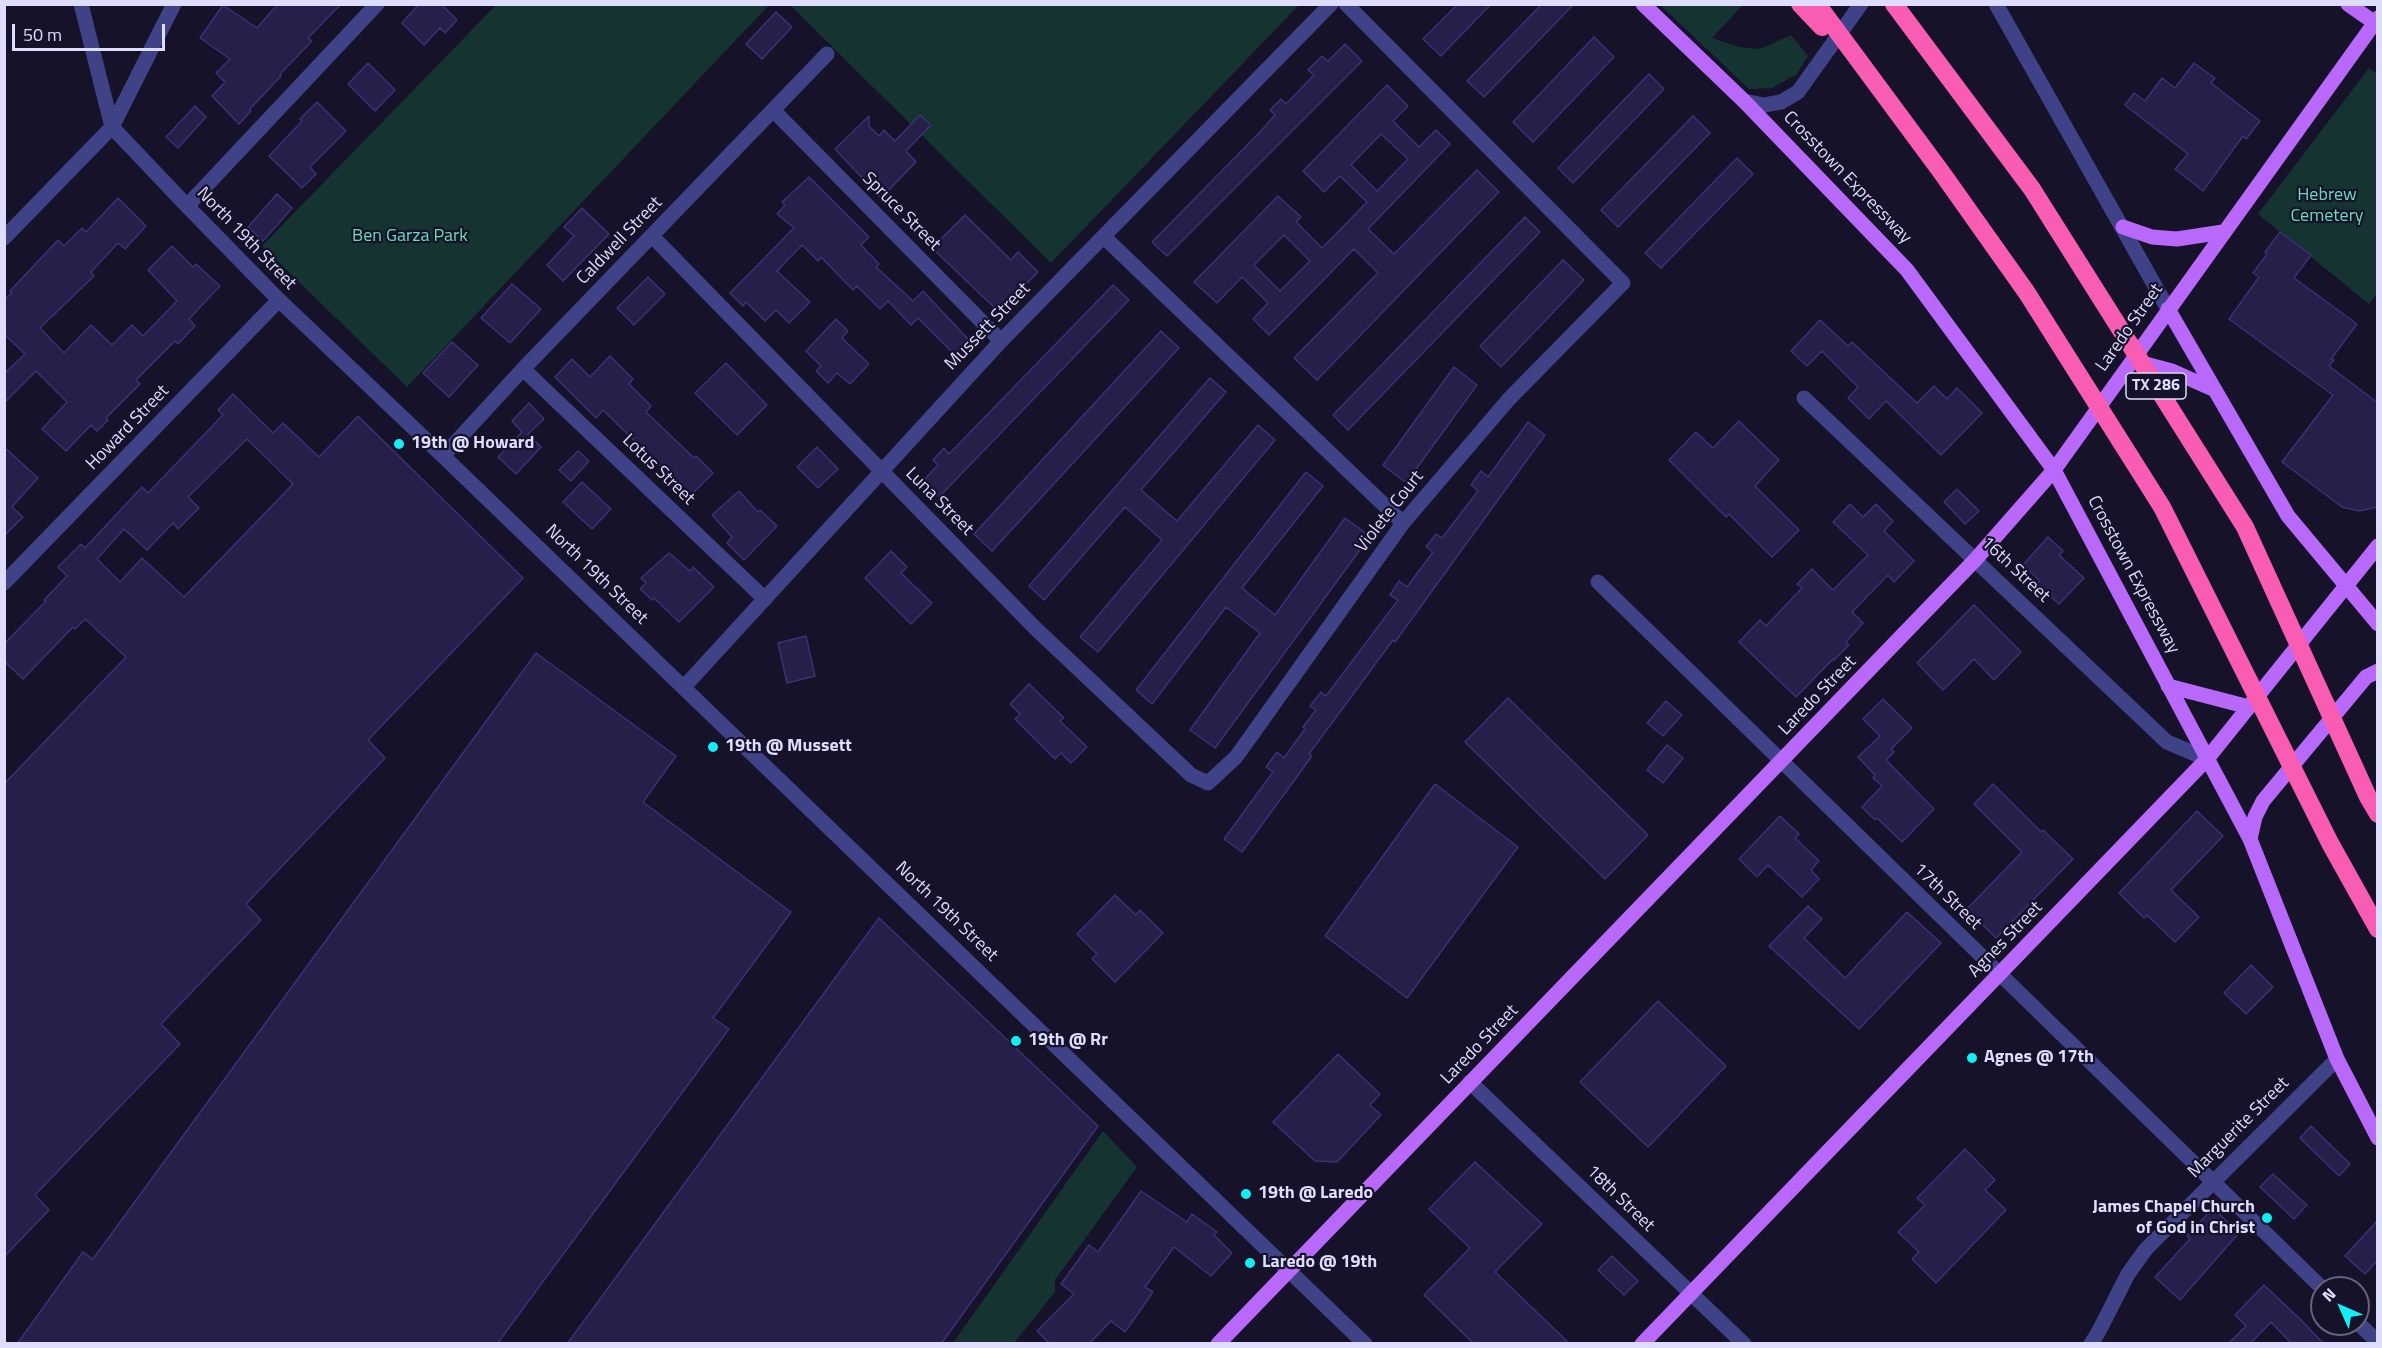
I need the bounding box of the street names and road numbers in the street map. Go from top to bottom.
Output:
street label: Crosstown Expressway [1778,107,1916,249]
street label: Spruce Street [857,168,945,256]
street label: North 19th Street [192,183,300,295]
street label: Caldwell Street [573,193,667,289]
street label: Mussett Street [941,279,1035,375]
street label: Laredo Street [2092,280,2168,376]
road number: TX 286 [2126,373,2186,399]
street label: Howard Street [82,381,174,475]
street label: Lotus Street [617,430,699,510]
street label: Luna Street [901,464,977,540]
street label: Violete Court [1351,467,1429,557]
street label: Crosstown Expressway [2082,492,2184,658]
street label: North 19th Street [540,521,652,629]
street label: 16th Street [1976,533,2054,607]
street label: Laredo Street [1775,652,1861,740]
street label: North 19th Street [890,858,1002,966]
street label: 17th Street [1908,859,1986,935]
street label: Agnes Street [1964,897,2048,983]
street label: Laredo Street [1437,1001,1523,1089]
street label: Marguerite Street [2184,1073,2294,1183]
street label: 18th Street [1581,1161,1659,1237]

